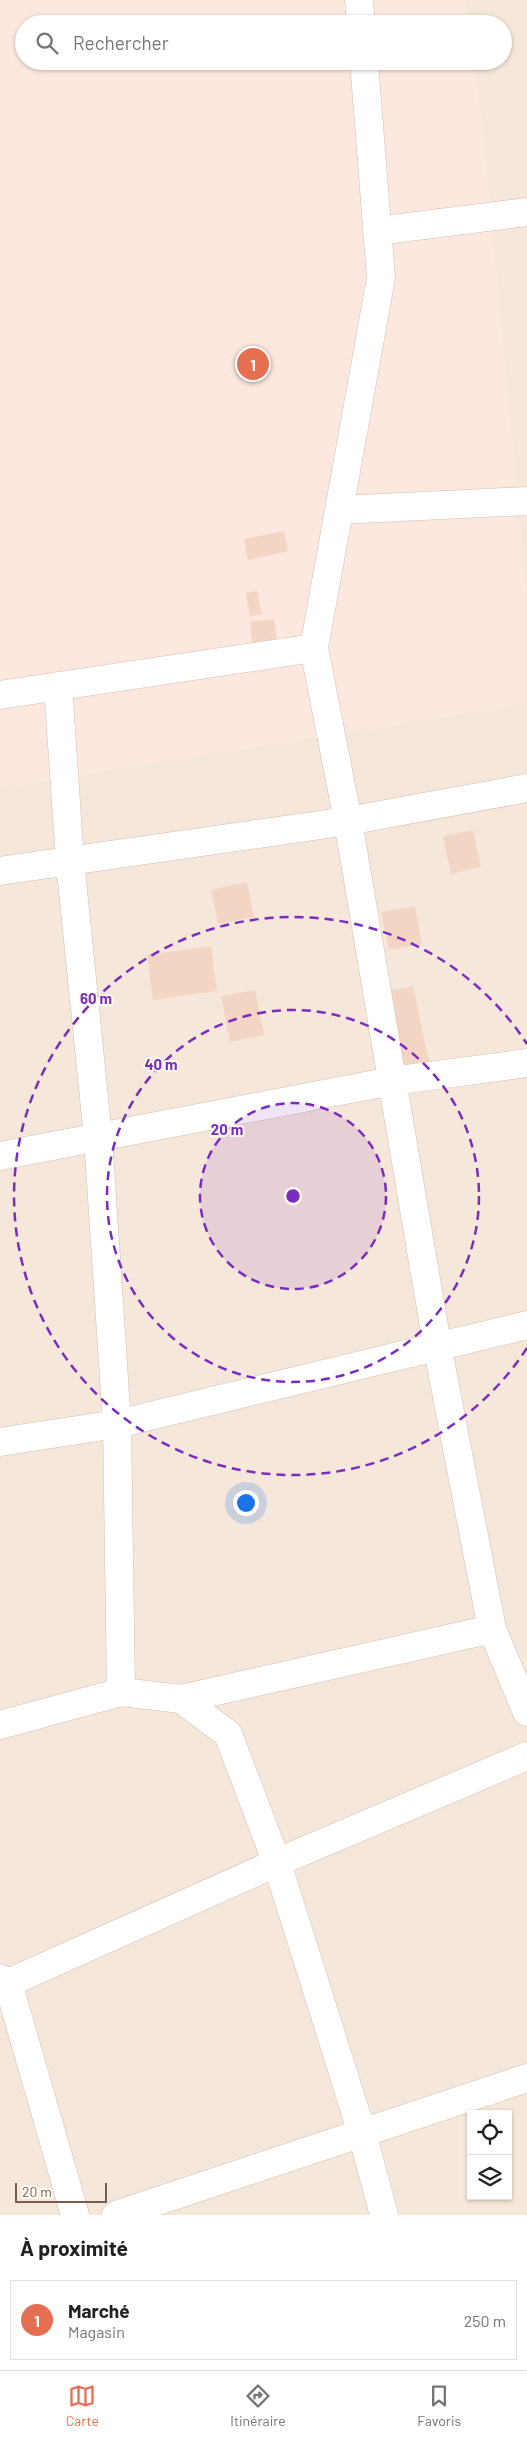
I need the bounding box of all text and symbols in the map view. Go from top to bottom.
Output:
search box [15,15,512,70]
icon: search [33,29,61,57]
text: Rechercher [73,31,169,54]
pin: 1 [237,345,269,383]
text: 60 m [80,989,112,1007]
text: 40 m [144,1055,178,1073]
text: 20 m [211,1120,243,1138]
centre of rings [284,1187,302,1205]
your location [233,1490,259,1516]
map controls [467,2110,512,2200]
button: locate [467,2110,512,2155]
button: layers [467,2155,512,2200]
scale bar [15,2180,108,2203]
text: 20 m [22,2183,52,2200]
text: À proximité [20,2235,128,2260]
text: Marché [68,2299,130,2322]
text: 1 [34,2311,40,2330]
text: 250 m [464,2311,506,2330]
text: Magasin [68,2322,125,2341]
tab: Carte [66,2382,99,2429]
tab: Itinéraire [230,2382,286,2429]
tab: Favoris [417,2382,461,2429]

